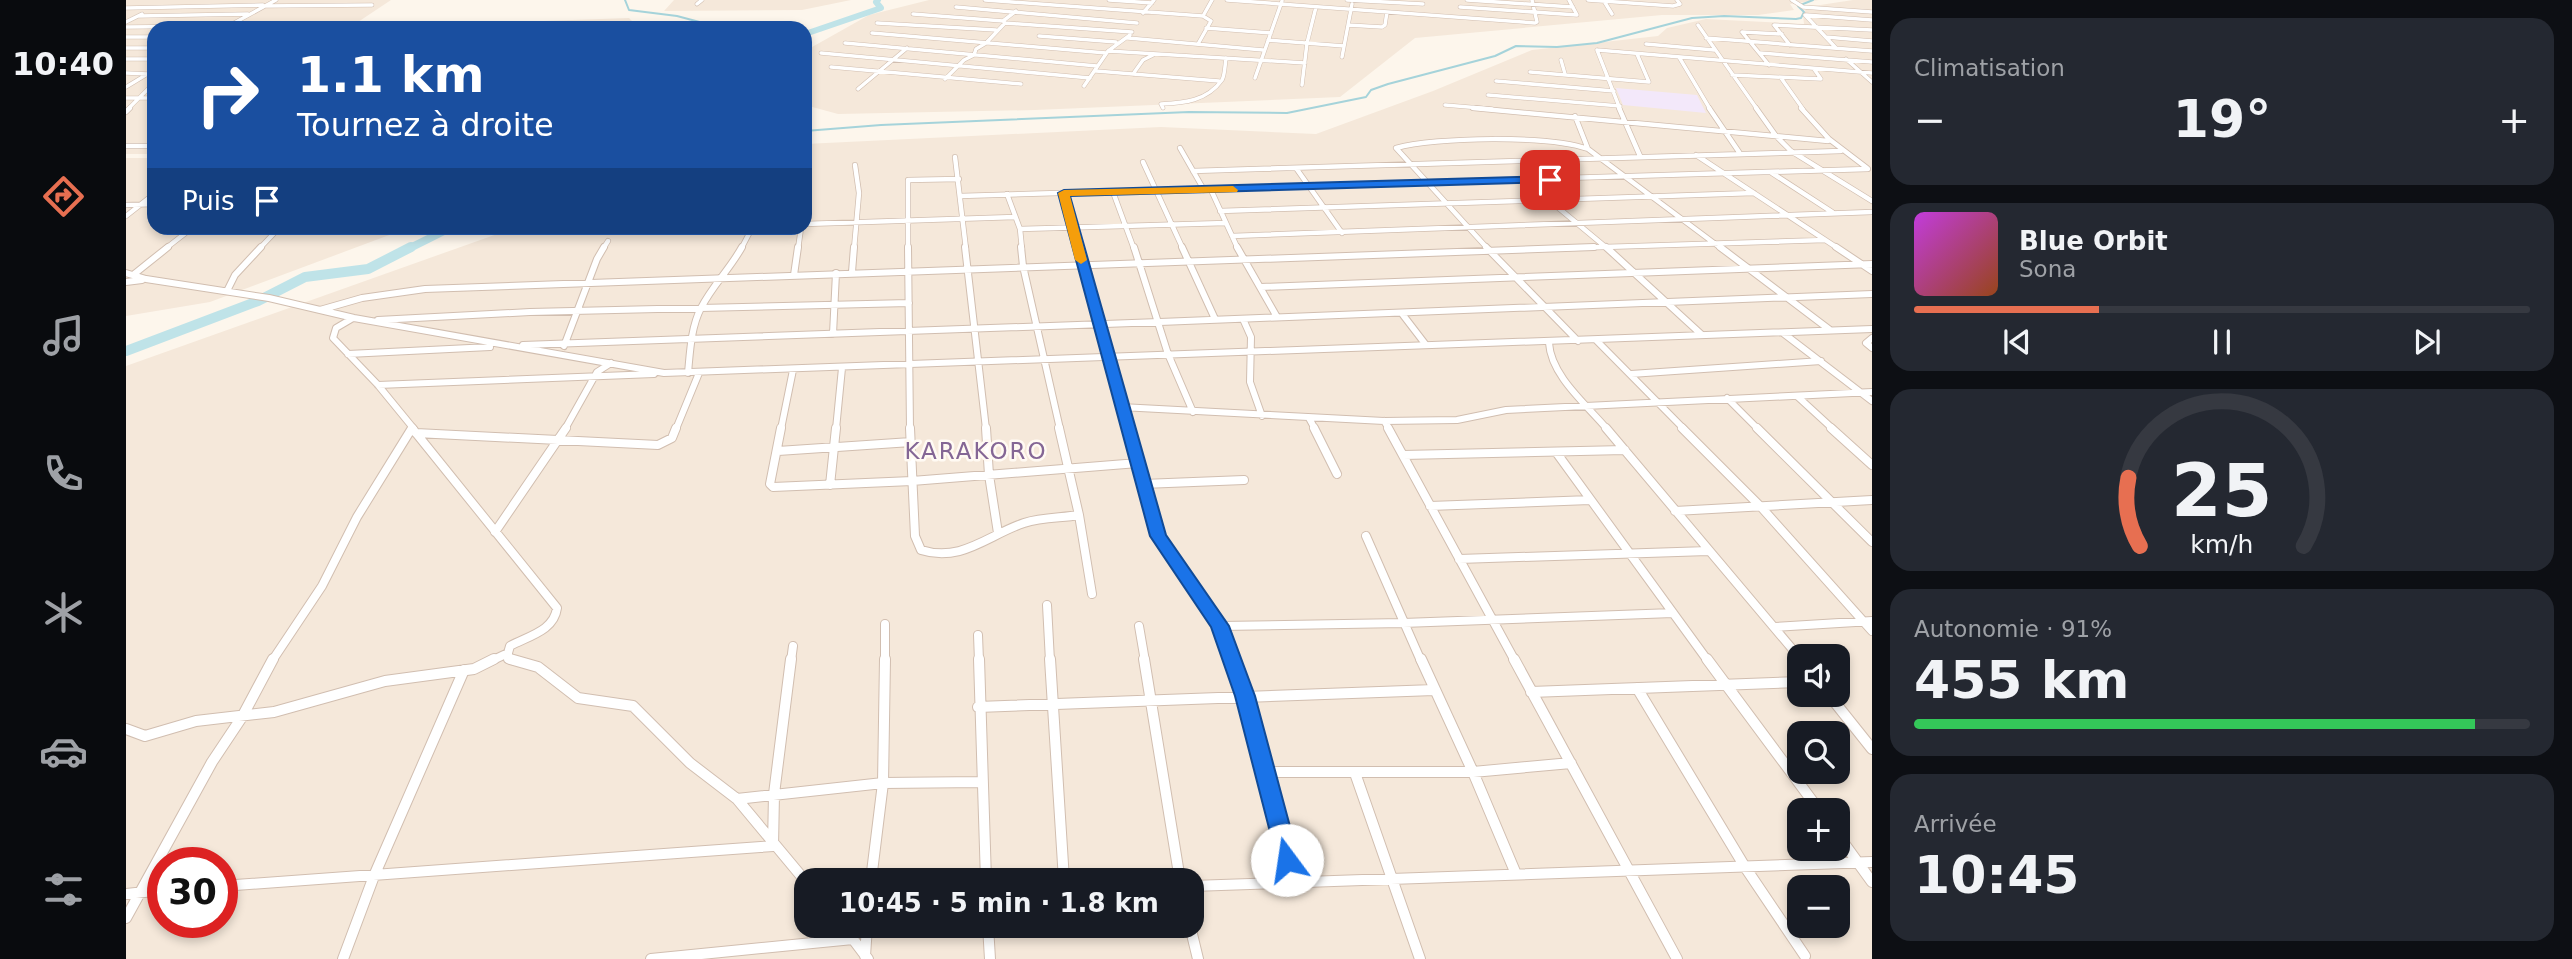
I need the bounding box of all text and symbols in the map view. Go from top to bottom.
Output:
text: 10:40 [12,45,114,83]
text: 1.1 km [297,47,485,104]
icon: right [182,49,273,140]
text: Climatisation [1914,55,2065,81]
text: 19° [2173,89,2271,149]
text: − [1914,98,1946,142]
text: + [2498,98,2530,142]
text: Tournez à droite [297,106,554,144]
pin [1520,150,1580,210]
icon: arrive [1531,161,1569,199]
icon: directions [39,172,88,221]
icon: arrive [248,182,286,220]
text: Puis [182,186,234,216]
text: Blue Orbit [2019,226,2168,256]
text: Sona [2019,256,2076,282]
icon: music [39,311,88,360]
icon: previous [1998,323,2036,361]
icon: pause [2203,323,2241,361]
icon: next [2408,323,2446,361]
district label: KARAKORO [904,438,1048,464]
text: 25 [2171,448,2273,533]
icon: phone [39,449,88,498]
text: km/h [2190,529,2254,558]
icon: climate [39,588,88,637]
text: Autonomie · 91% [1914,616,2112,642]
map controls [1787,644,1850,938]
button: sound [1787,644,1850,707]
text: 455 km [1914,650,2129,710]
button: search [1787,721,1850,784]
icon: car [39,727,88,776]
button: + [1787,798,1850,861]
text: Arrivée [1914,811,1997,837]
position arrow [1250,823,1324,897]
text: 10:45 [1914,845,2080,905]
speed limit sign: 30 [147,847,238,938]
icon: filters [39,865,88,914]
button: − [1787,875,1850,938]
text: 10:45 · 5 min · 1.8 km [839,888,1159,918]

